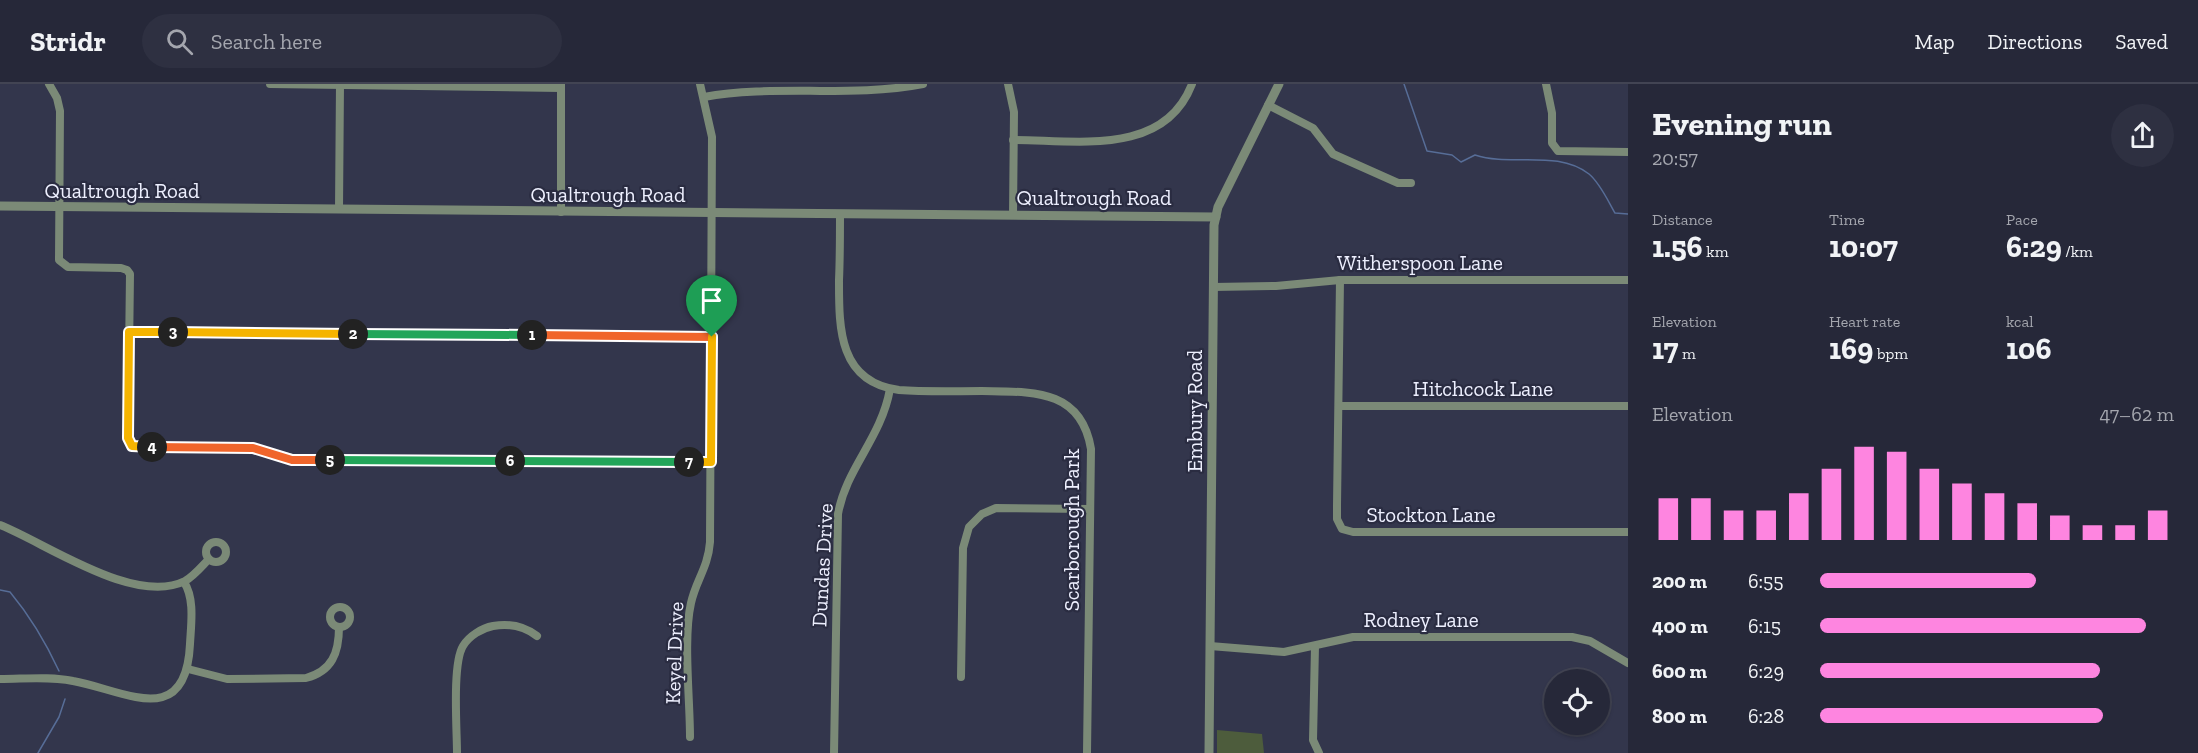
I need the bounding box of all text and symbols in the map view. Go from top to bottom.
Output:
search box [142,14,562,68]
text: Stridr [30,25,106,58]
icon: search [163,25,196,58]
text: Search here [211,28,322,55]
text: Map [1915,29,1955,54]
text: Directions [1988,29,2082,54]
text: Saved [2115,29,2168,54]
text: Evening run [1652,104,1832,143]
button: share [2111,104,2174,167]
text: 20:57 [1652,146,1698,170]
street label: Qualtrough Road [44,178,200,203]
street label: Qualtrough Road [530,182,686,207]
street label: Qualtrough Road [1016,185,1172,210]
text: Distance [1652,210,1713,229]
text: Time [1829,210,1865,229]
text: Pace [2006,210,2038,229]
text: 1.56 [1652,229,1703,265]
text: 10:07 [1829,229,1898,265]
text: 6:29 [2006,229,2062,265]
text: km [1703,242,1728,261]
text: /km [2062,242,2093,261]
street label: Witherspoon Lane [1337,250,1503,275]
pin [686,275,737,337]
icon: arrive [695,284,728,317]
text: Elevation [1652,312,1717,331]
text: Heart rate [1829,312,1900,331]
text: kcal [2006,312,2033,331]
pin: 3 [158,317,188,347]
pin: 2 [338,319,368,349]
pin: 1 [517,320,547,350]
text: 3 [169,322,177,341]
text: 2 [349,324,357,343]
text: 1 [529,325,535,344]
text: 17 [1652,331,1678,367]
text: 169 [1829,331,1873,367]
text: 106 [2006,331,2051,367]
text: m [1678,344,1696,363]
text: bpm [1873,344,1908,363]
street label: Embury Road [1182,349,1207,472]
street label: Hitchcock Lane [1413,376,1553,401]
text: Elevation [1652,402,1733,426]
text: 47–62 m [2099,402,2174,426]
pin: 4 [137,432,167,462]
text: 4 [147,437,157,456]
pin: 5 [315,445,345,475]
pin: 6 [495,446,525,476]
pin: 7 [674,447,704,477]
street label: Scarborough Park [1059,449,1084,611]
text: 5 [326,450,334,469]
text: 6 [506,451,514,470]
text: 7 [685,452,693,471]
street label: Dundas Drive [806,502,838,627]
street label: Stockton Lane [1366,502,1496,527]
text: 200 m [1652,569,1707,593]
text: 6:55 [1748,569,1784,593]
street label: Keyel Drive [660,601,688,705]
street label: Rodney Lane [1363,607,1479,632]
text: 400 m [1652,614,1708,638]
text: 6:15 [1748,614,1781,638]
text: 600 m [1652,659,1707,683]
text: 6:29 [1748,659,1784,683]
map controls [1544,669,1610,735]
button: locate [1544,669,1610,735]
text: 800 m [1652,704,1707,728]
text: 6:28 [1748,704,1784,728]

